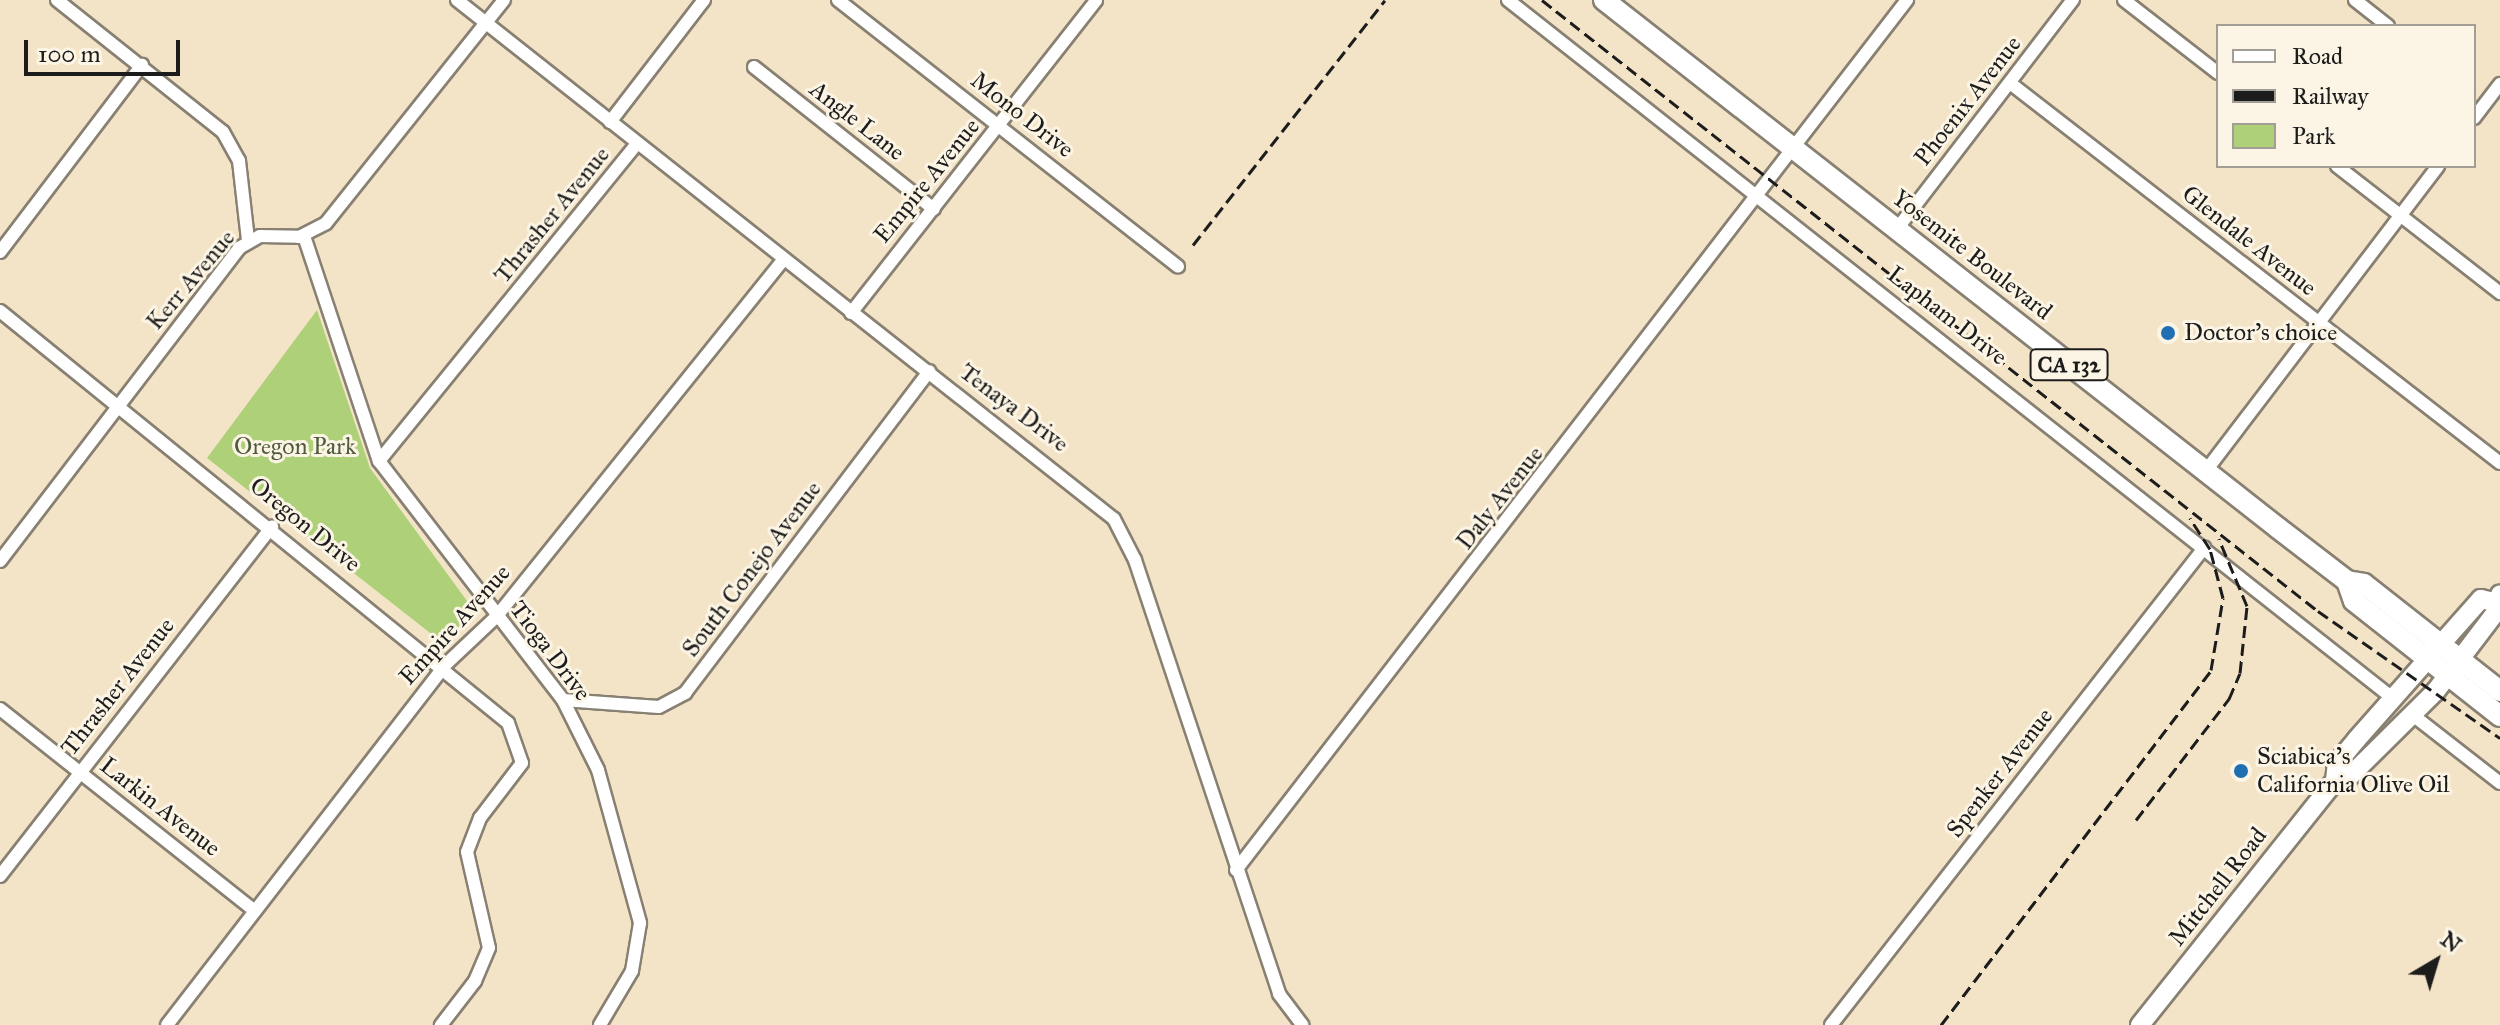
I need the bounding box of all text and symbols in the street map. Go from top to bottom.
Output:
scale bar [28,24,184,74]
legend [2216,24,2476,168]
street label: Phoenix Avenue [1908,30,2028,172]
text: 100 m [38,39,101,69]
text: Road [2292,41,2343,71]
street label: Mono Drive [965,66,1079,164]
street label: Angle Lane [804,75,910,167]
text: Railway [2292,81,2369,111]
street label: Empire Avenue [868,113,986,249]
text: Park [2292,121,2335,151]
street label: Thrasher Avenue [488,141,616,289]
street label: Glendale Avenue [2176,180,2322,302]
street label: Yosemite Boulevard [1886,184,2058,326]
street label: Kerr Avenue [141,224,241,336]
street label: Lapham Drive [1881,260,2013,372]
place label: Doctor's choice [2184,319,2337,347]
marker: Doctor's choice [2159,324,2177,342]
road number: CA 132 [2029,347,2109,383]
street label: Tenaya Drive [954,358,1074,458]
park label: Oregon Park [234,433,356,461]
street label: Daly Avenue [1451,440,1549,556]
street label: Oregon Drive [244,472,366,578]
street label: South Conejo Avenue [676,475,828,663]
street label: Empire Avenue [393,559,517,691]
street label: Tioga Drive [503,596,597,706]
street label: Thrasher Avenue [55,612,181,762]
street label: Spenker Avenue [1941,703,2059,843]
place label: Sciabica's California Olive Oil [2257,743,2449,799]
street label: Larkin Avenue [94,751,226,863]
marker: Sciabica's California Olive Oil [2232,762,2250,780]
street label: Mitchell Road [2163,822,2273,952]
north arrow [2396,921,2476,1001]
text: N [2435,925,2467,958]

